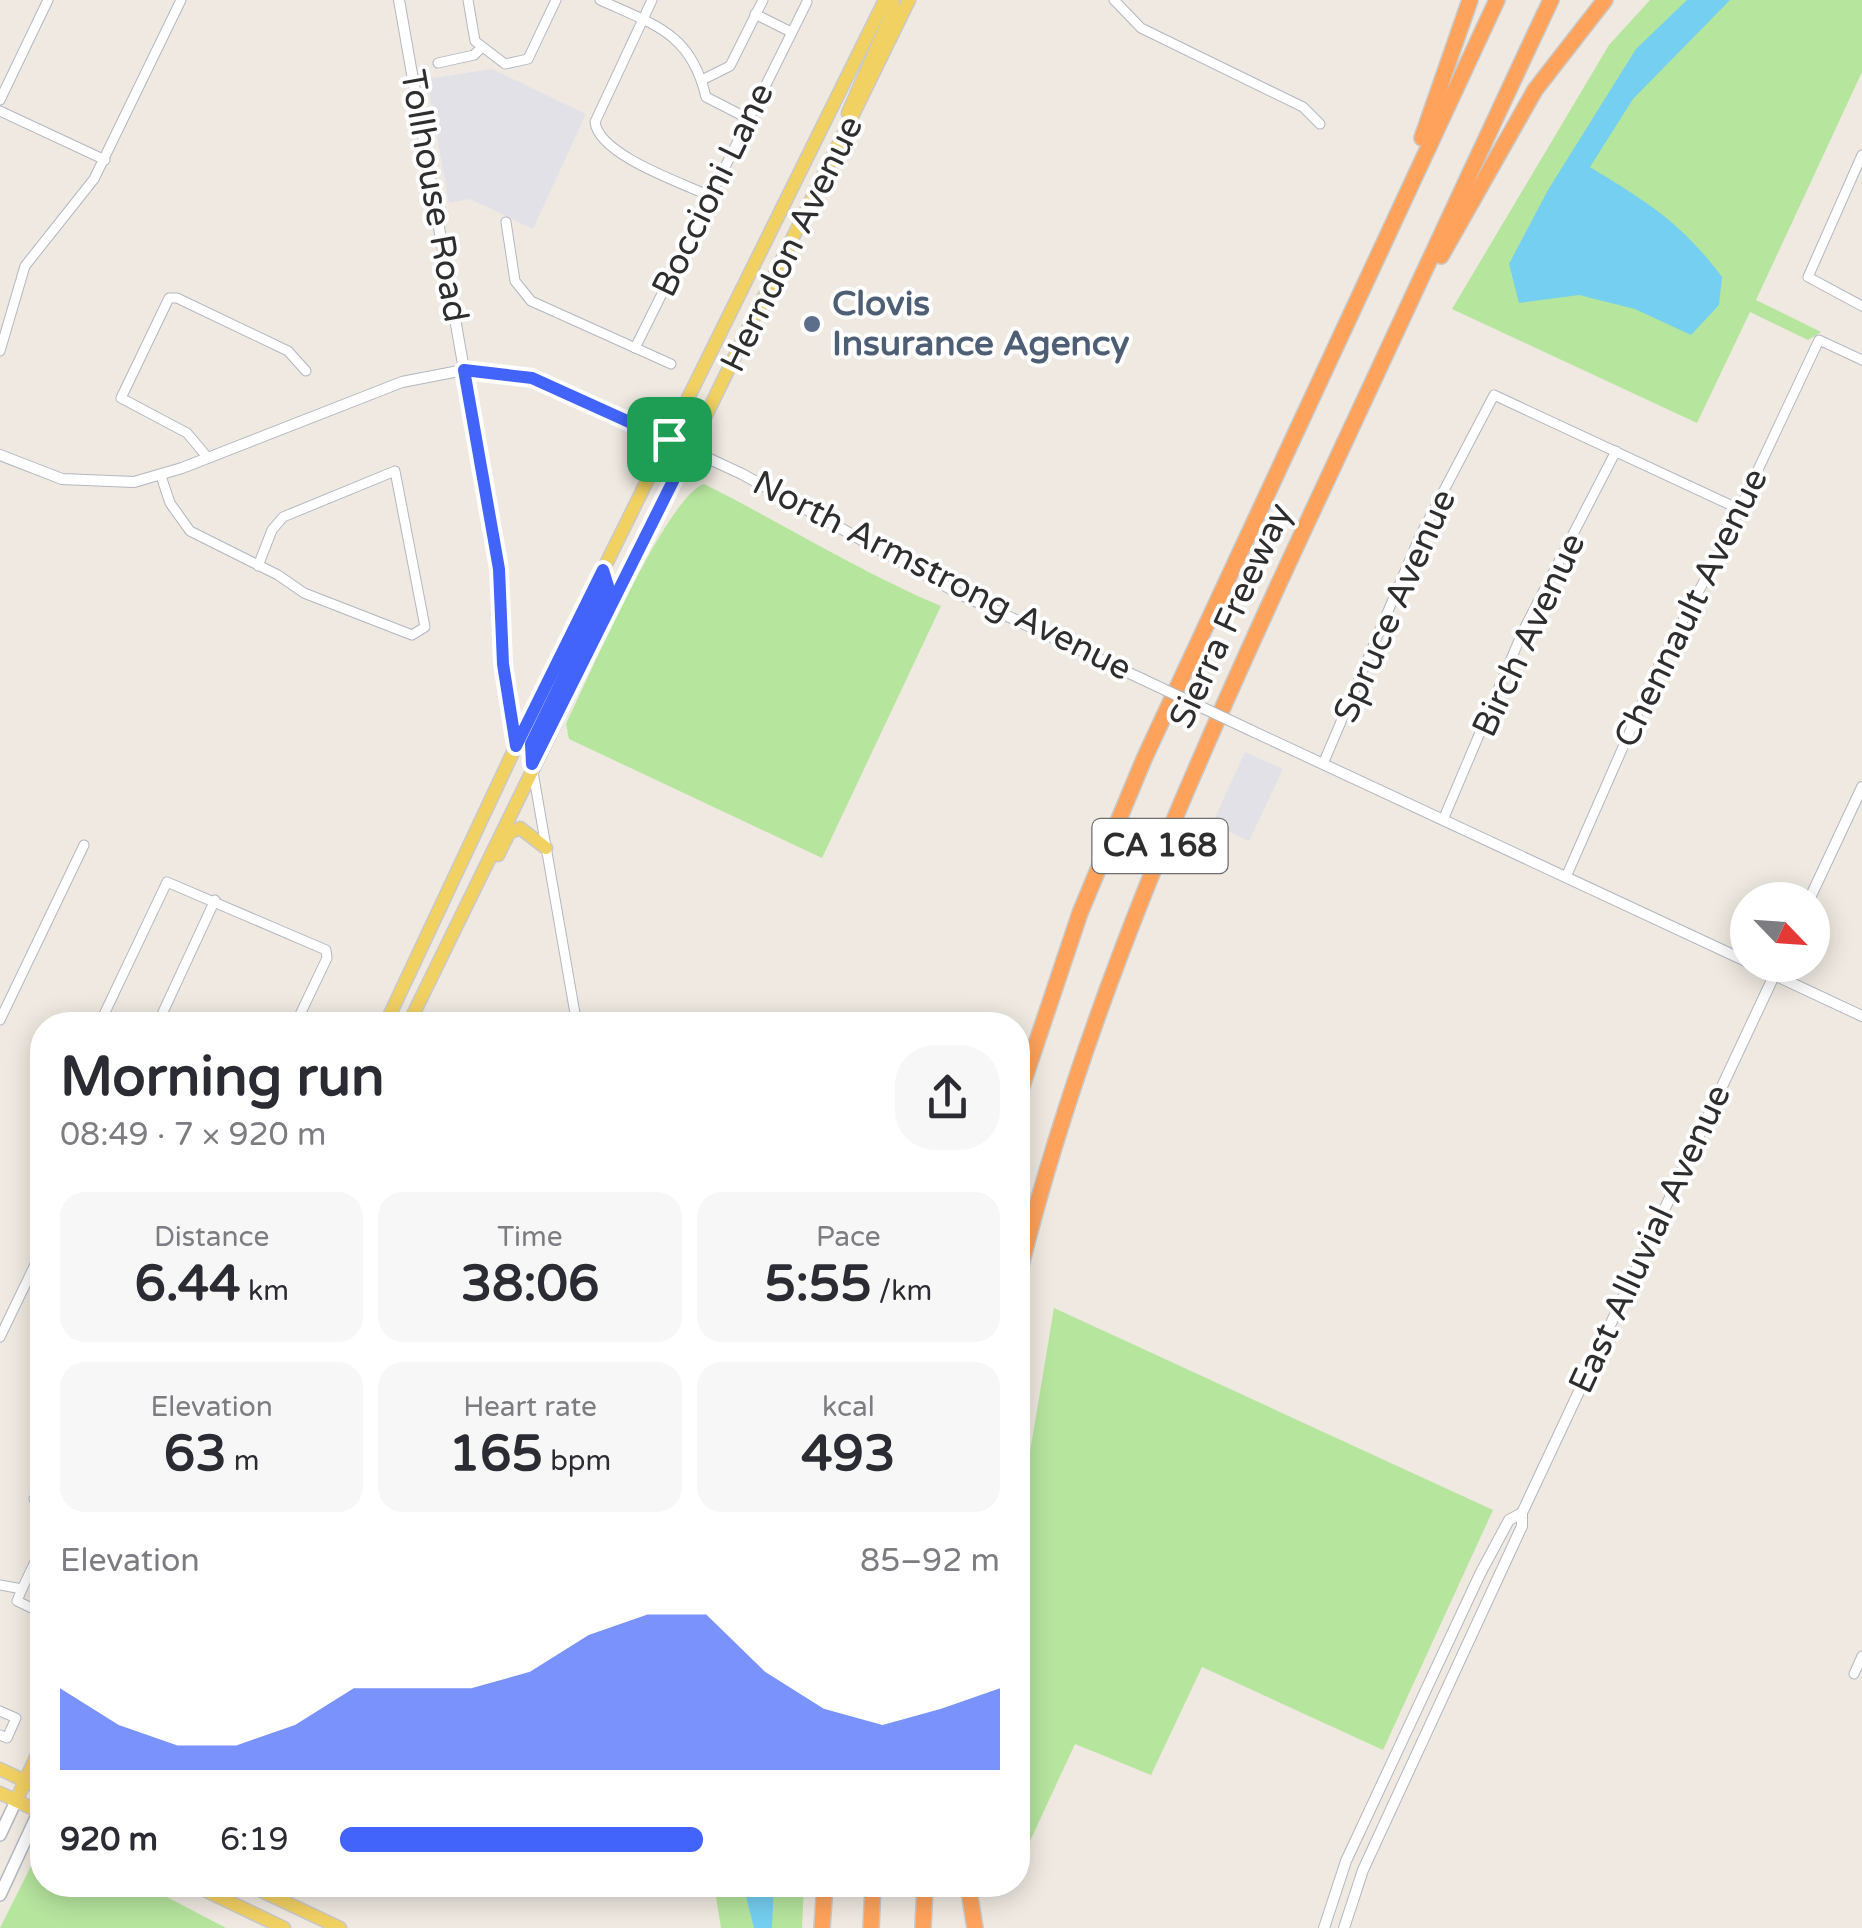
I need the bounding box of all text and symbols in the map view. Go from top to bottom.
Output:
street label: Tollhouse Road [391,67,477,325]
street label: Boccioni Lane [643,76,783,304]
street label: Herndon Avenue [712,109,872,379]
place label: Clovis Insurance Agency [832,283,1129,365]
marker: Clovis Insurance Agency [801,313,823,335]
pin [627,397,712,482]
icon: arrive [642,412,697,467]
street label: North Armstrong Avenue [746,462,1138,690]
street label: Chennault Avenue [1605,462,1777,754]
street label: Spruce Avenue [1325,483,1465,729]
street label: Sierra Freeway [1160,497,1302,735]
street label: Birch Avenue [1463,526,1595,744]
road number: CA 168 [1092,819,1228,873]
north arrow [1730,882,1830,982]
map controls [1730,882,1830,982]
text: Morning run [60,1045,385,1111]
button: share [895,1045,1000,1150]
street label: East Alluvial Avenue [1560,1078,1740,1400]
text: 08:49 · 7 × 920 m [60,1116,326,1154]
text: Distance [154,1220,269,1254]
text: Time [497,1220,563,1254]
text: Pace [816,1220,881,1254]
text: 6.44 [134,1254,241,1314]
text: 38:06 [461,1254,599,1314]
text: 5:55 [764,1254,872,1314]
text: km [241,1274,289,1308]
text: /km [872,1274,932,1308]
text: Elevation [150,1390,273,1424]
text: Heart rate [463,1390,597,1424]
text: kcal [822,1390,875,1424]
text: 63 [164,1424,227,1484]
text: 165 [449,1424,543,1484]
text: 493 [801,1424,895,1484]
text: m [227,1444,260,1478]
text: bpm [543,1444,611,1478]
text: Elevation [60,1542,200,1580]
text: 85–92 m [860,1542,1000,1580]
text: 920 m [60,1821,158,1859]
text: 6:19 [220,1821,289,1859]

